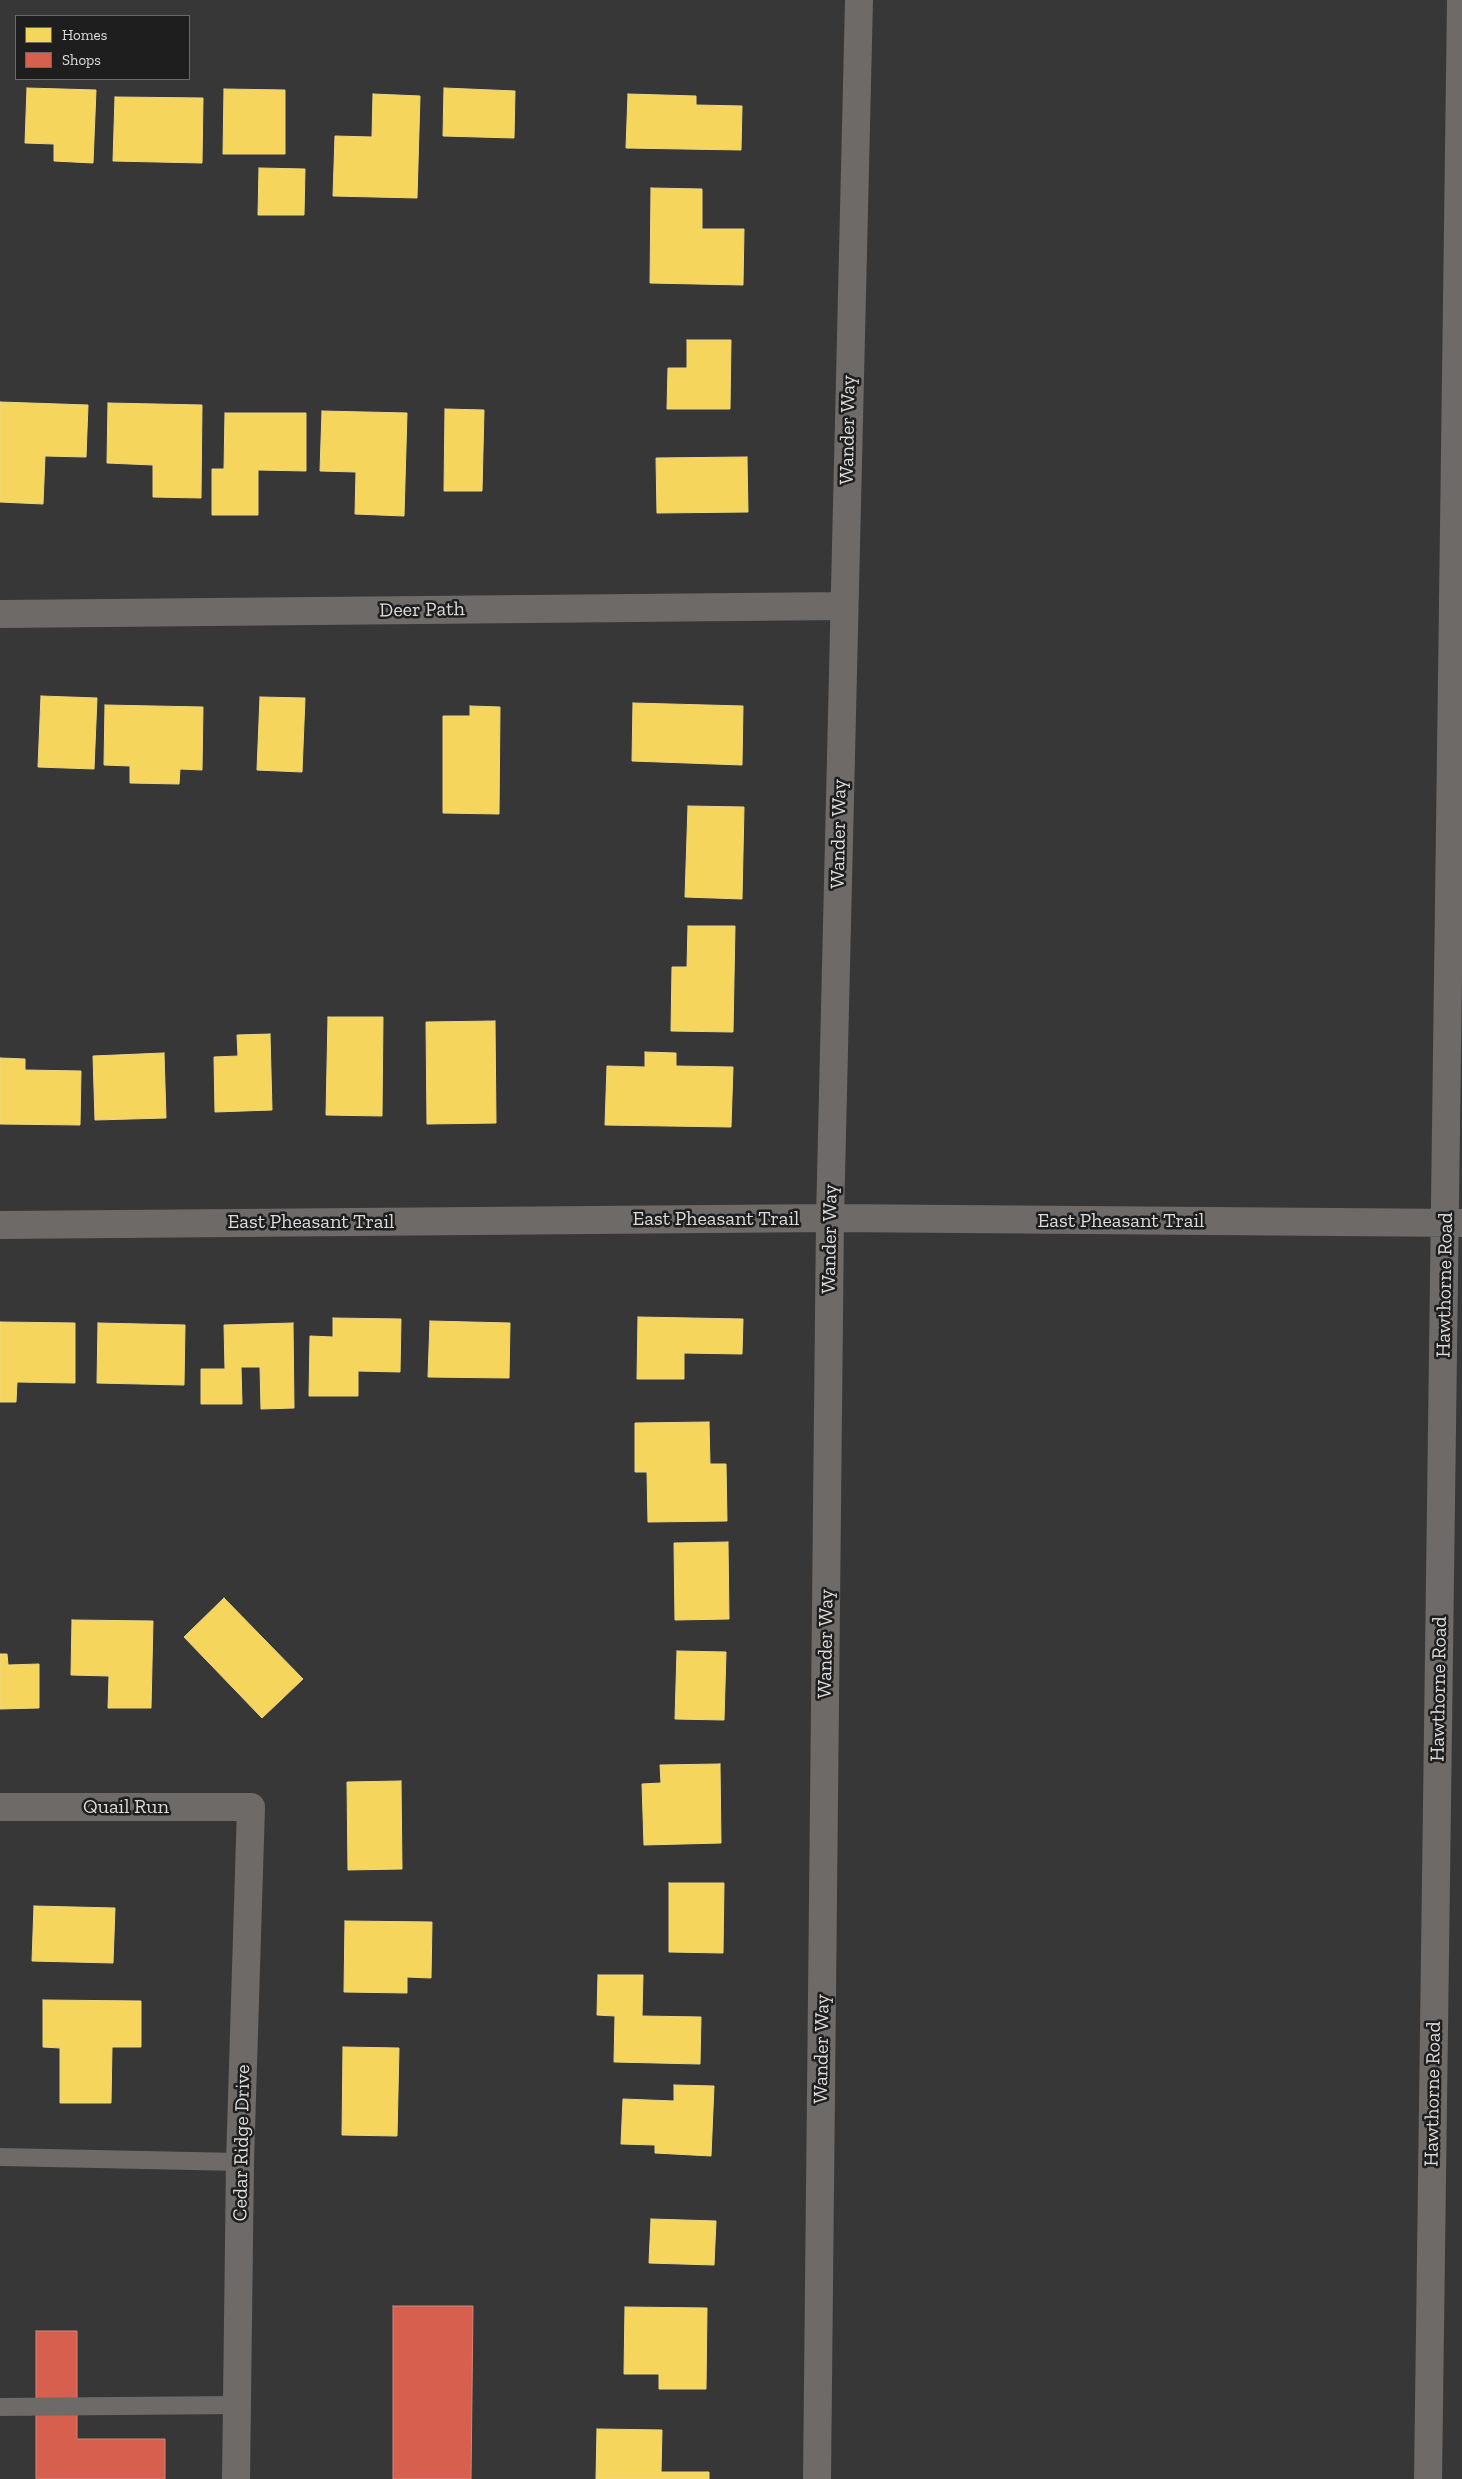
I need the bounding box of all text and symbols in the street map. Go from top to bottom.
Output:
legend [15,15,190,80]
text: Homes [62,26,107,44]
text: Shops [62,51,101,69]
street label: Wander Way [835,375,861,485]
street label: Deer Path [379,597,465,623]
street label: Wander Way [826,779,852,889]
street label: Wander Way [817,1184,843,1294]
street label: East Pheasant Trail [633,1207,799,1231]
street label: East Pheasant Trail [1038,1209,1204,1233]
street label: East Pheasant Trail [228,1210,394,1234]
street label: Hawthorne Road [1432,1212,1458,1358]
street label: Wander Way [813,1589,839,1699]
street label: Hawthorne Road [1426,1616,1452,1762]
street label: Quail Run [83,1795,169,1819]
street label: Wander Way [809,1994,835,2104]
street label: Hawthorne Road [1420,2021,1446,2167]
street label: Cedar Ridge Drive [229,2064,255,2222]

